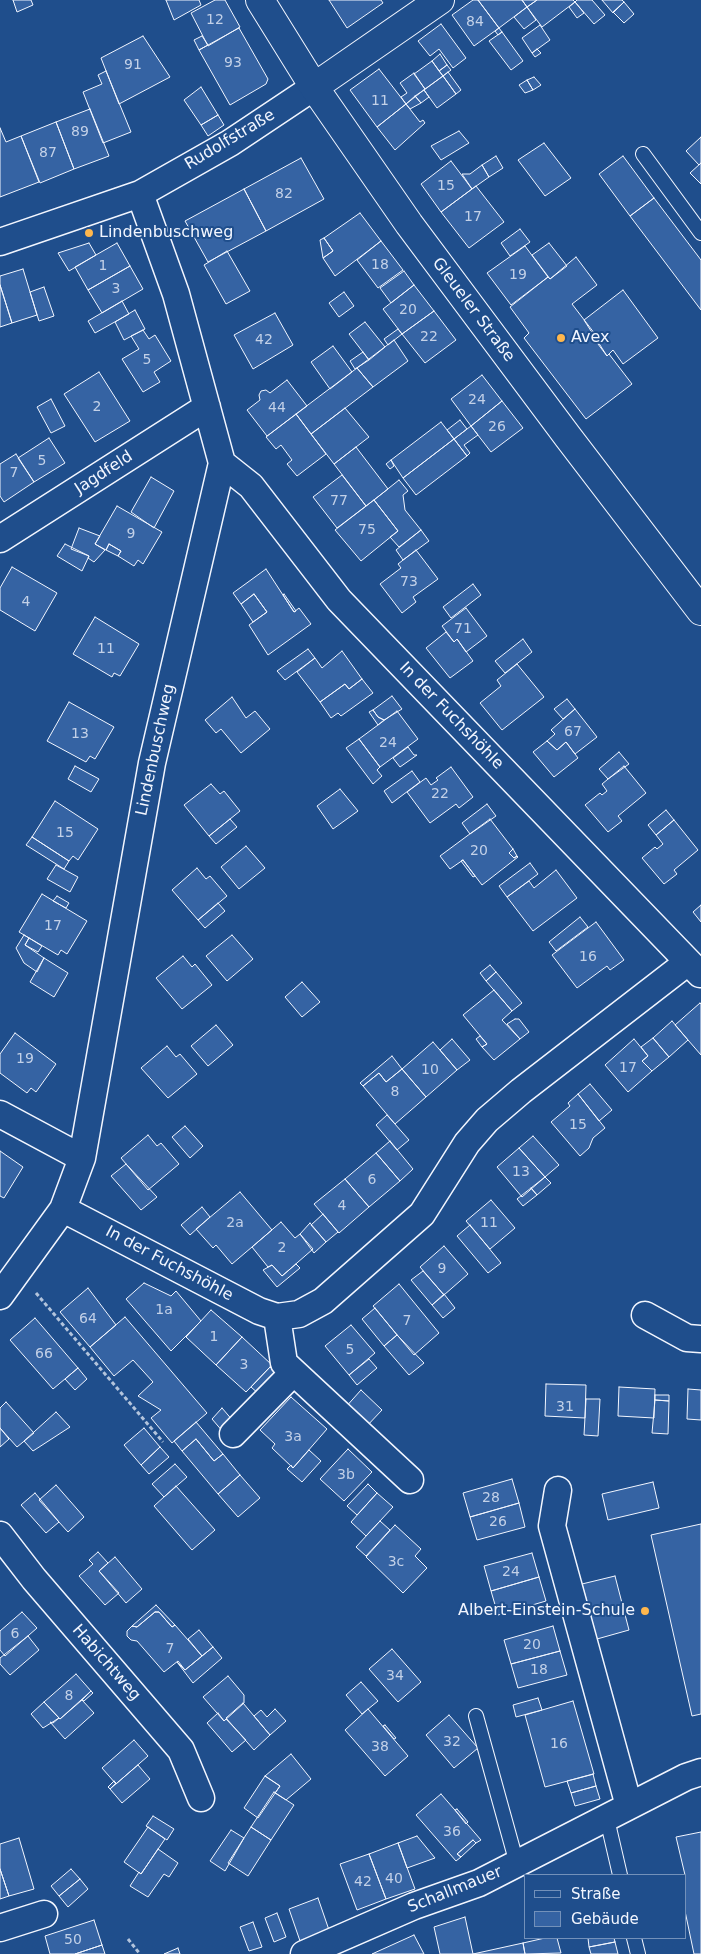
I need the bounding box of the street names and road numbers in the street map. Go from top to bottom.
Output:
street label: Rudolfstraße [182,106,278,174]
street label: Gleueler Straße [428,254,518,366]
street label: Jagdfeld [72,447,136,499]
street label: In der Fuchshöhle [395,658,507,774]
street label: Lindenbuschweg [133,682,179,818]
street label: In der Fuchshöhle [102,1222,236,1306]
street label: Habichtweg [68,1621,144,1705]
street label: Schallmauer [405,1862,505,1918]

